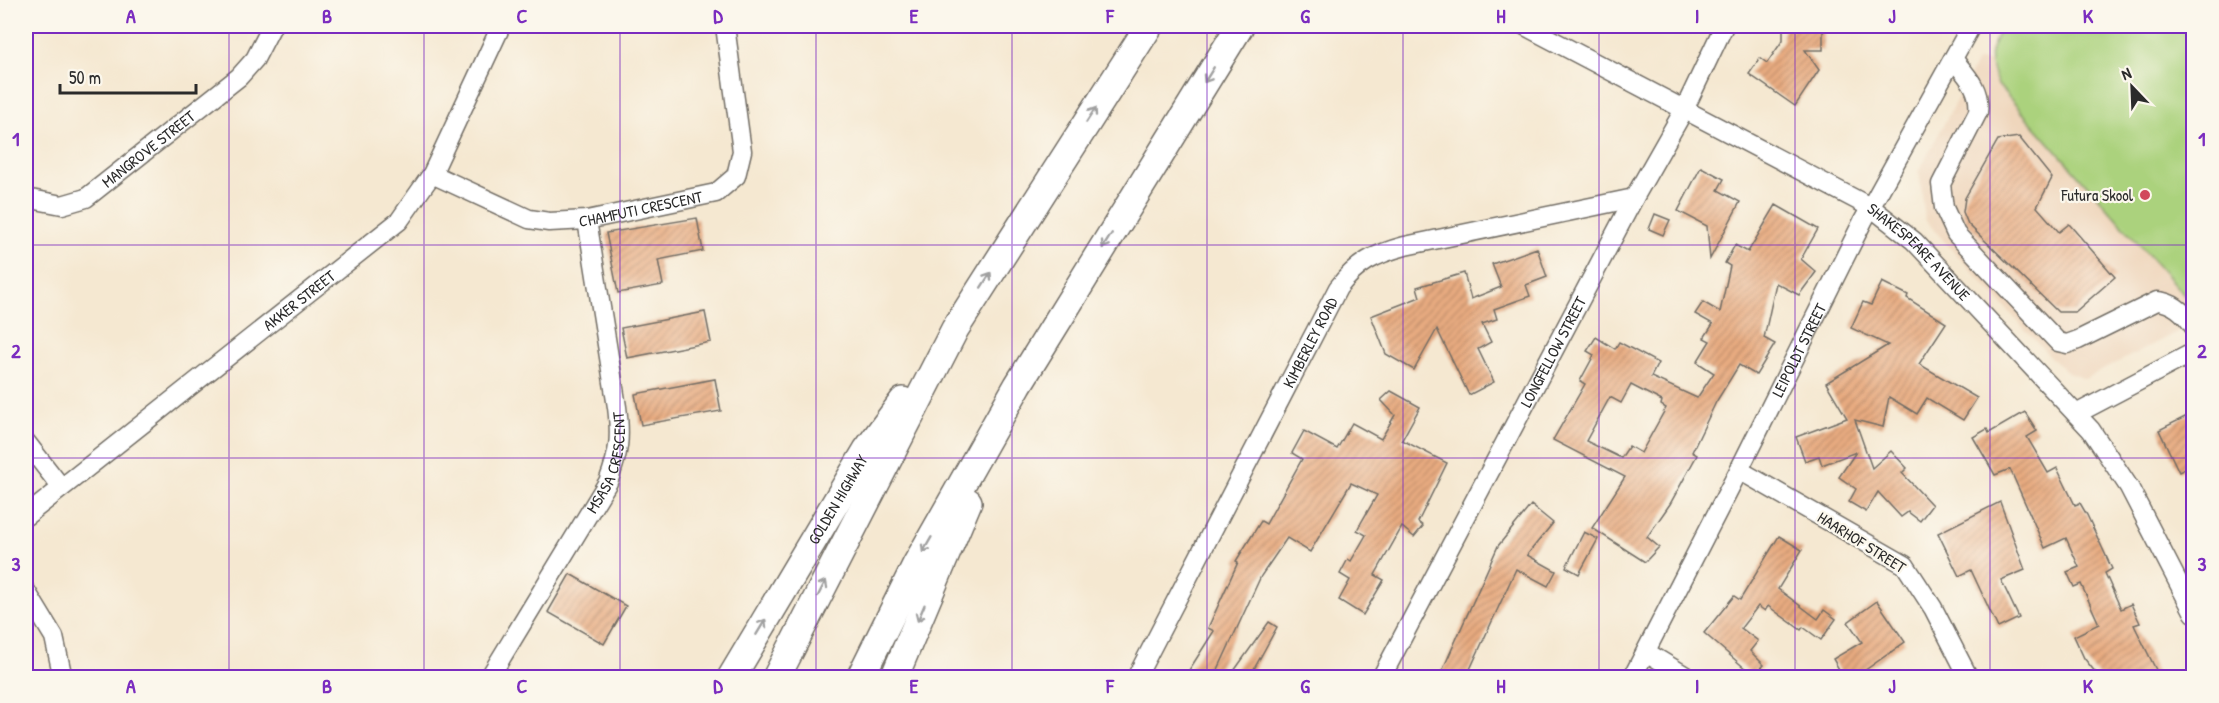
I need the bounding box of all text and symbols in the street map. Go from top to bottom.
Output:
text: A [126,2,136,29]
text: B [322,2,332,29]
text: C [517,2,528,29]
text: D [713,2,723,29]
text: E [910,2,919,29]
text: F [1105,2,1115,29]
text: G [1300,2,1310,29]
text: H [1496,2,1506,29]
text: I [1695,2,1699,29]
text: J [1888,2,1896,29]
text: K [2083,2,2094,29]
scale bar [60,57,196,95]
north arrow [2102,57,2162,117]
text: N [2118,61,2135,85]
text: 50 m [69,65,101,90]
one-way arrow [1202,66,1214,83]
street label: MANGROVE STREET [97,105,200,193]
one-way arrow [1086,107,1098,124]
text: 1 [12,125,20,152]
text: 1 [2198,125,2206,152]
place label: Futura Skool [2060,184,2134,206]
street label: CHAMFUTI CRESCENT [578,185,705,231]
marker: Futura Skool [2138,188,2152,202]
street label: SHAKESPEARE AVENUE [1863,197,1975,305]
one-way arrow [1100,232,1112,249]
street label: AKKER STREET [258,264,340,336]
one-way arrow [981,272,993,289]
street label: LONGFELLOW STREET [1515,292,1592,411]
street label: KIMBERLEY ROAD [1277,293,1343,392]
street label: LEIPOLDT STREET [1766,299,1832,400]
text: 2 [11,337,21,364]
text: 2 [2197,337,2207,364]
street label: MSASA CRESCENT [581,410,630,517]
street label: GOLDEN HIGHWAY [802,451,873,548]
street label: HAARHOF STREET [1814,506,1911,578]
one-way arrow [921,536,933,553]
text: 3 [12,550,21,577]
text: 3 [2198,550,2207,577]
one-way arrow [816,580,828,597]
one-way arrow [915,603,926,621]
one-way arrow [756,619,768,636]
text: A [126,672,136,699]
text: B [322,672,332,699]
text: C [517,672,528,699]
text: D [713,672,723,699]
text: E [910,672,919,699]
text: F [1105,672,1115,699]
text: G [1300,672,1310,699]
text: H [1496,672,1506,699]
text: I [1695,672,1699,699]
text: J [1888,672,1896,699]
text: K [2083,672,2094,699]

